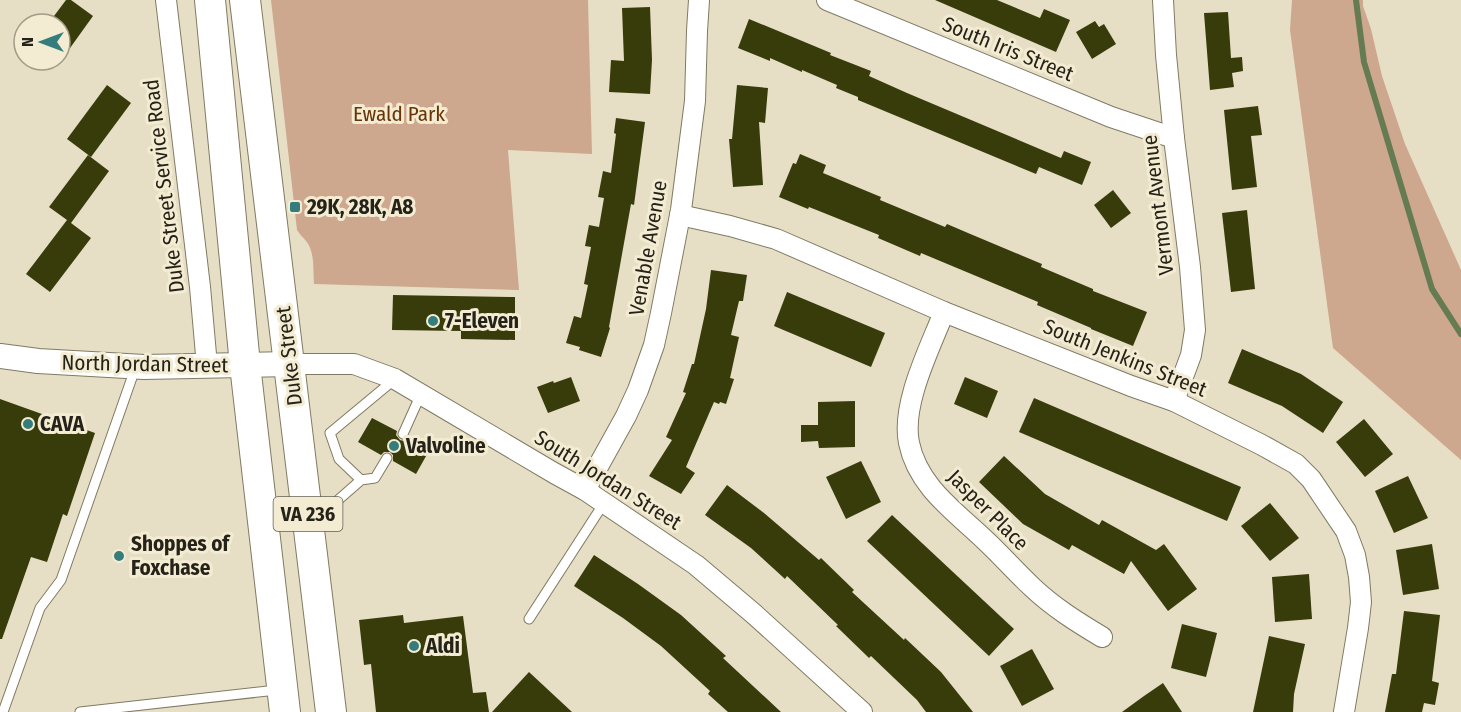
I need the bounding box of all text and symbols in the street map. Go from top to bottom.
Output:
street label: South Iris Street [939,11,1077,87]
north arrow [12,12,72,72]
text: N [18,37,37,47]
street label: Duke Street Service Road [138,78,190,294]
park label: Ewald Park [353,101,445,127]
street label: Vermont Avenue [1137,133,1179,277]
street label: Venable Avenue [623,178,673,318]
place label: 29K, 28K, A8 [306,194,413,220]
marker: 29K, 28K, A8 [288,200,302,214]
street label: Duke Street [270,305,308,407]
place label: 7-Eleven [445,308,519,334]
street label: South Jenkins Street [1039,313,1211,403]
marker: 7-Eleven [426,314,440,328]
street label: North Jordan Street [61,350,229,378]
place label: CAVA [40,411,85,437]
marker: CAVA [21,417,35,431]
street label: South Jordan Street [530,424,686,536]
place label: Valvoline [405,433,486,459]
marker: Valvoline [387,439,401,453]
street label: Jasper Place [942,464,1034,556]
road number: VA 236 [274,497,342,531]
place label: Shoppes of Foxchase [131,531,231,581]
marker: Shoppes of Foxchase [112,549,126,563]
place label: Aldi [425,633,460,659]
marker: Aldi [407,639,421,653]

